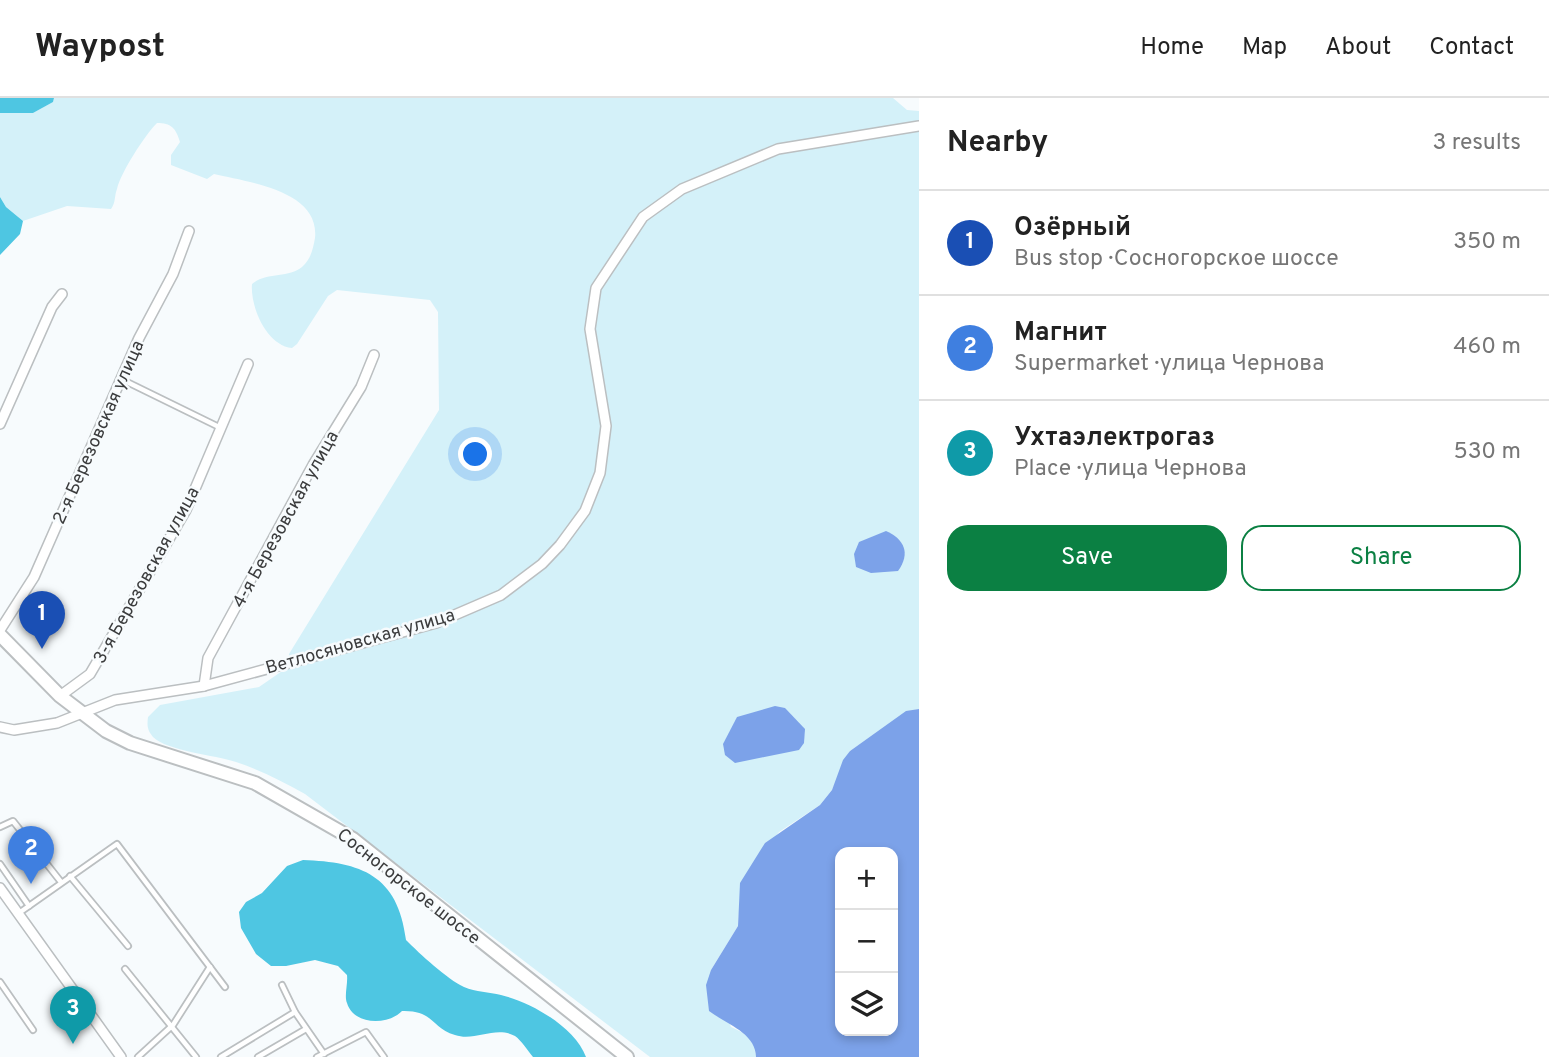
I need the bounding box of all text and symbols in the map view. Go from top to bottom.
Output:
text: Waypost [35,27,165,69]
text: Home [1140,33,1204,63]
text: Map [1242,33,1287,63]
text: About [1325,33,1391,63]
text: Contact [1429,33,1514,63]
text: Nearby [947,125,1048,162]
text: 3 results [1432,129,1521,158]
text: Озёрный [1014,212,1131,245]
text: 1 [965,228,975,257]
text: 350 m [1453,228,1521,257]
text: Bus stop · Сосногорское шоссе [1014,245,1339,274]
text: Магнит [1014,317,1107,350]
text: 2 [963,333,977,362]
text: 460 m [1453,333,1521,362]
street label: 2-я Березовская улица [48,337,150,528]
text: Supermarket · улица Чернова [1014,350,1324,379]
text: Ухтаэлектрогаз [1014,422,1215,455]
street label: 4-я Березовская улица [228,427,345,612]
your location [458,437,492,471]
text: 3 [963,438,977,467]
text: 530 m [1453,438,1521,467]
text: Place · улица Чернова [1014,455,1247,484]
street label: 3-я Березовская улица [89,483,206,668]
button: Save [947,525,1227,591]
button: Share [1241,525,1521,591]
pin: 1 [19,591,65,649]
street label: Ветлосяновская улица [263,604,458,681]
street label: Сосногорское шоссе [332,824,484,950]
pin: 2 [8,826,54,884]
map controls [835,847,898,1036]
button: + [835,847,898,910]
button: − [835,910,898,973]
button: layers [835,973,898,1036]
pin: 3 [50,986,96,1044]

